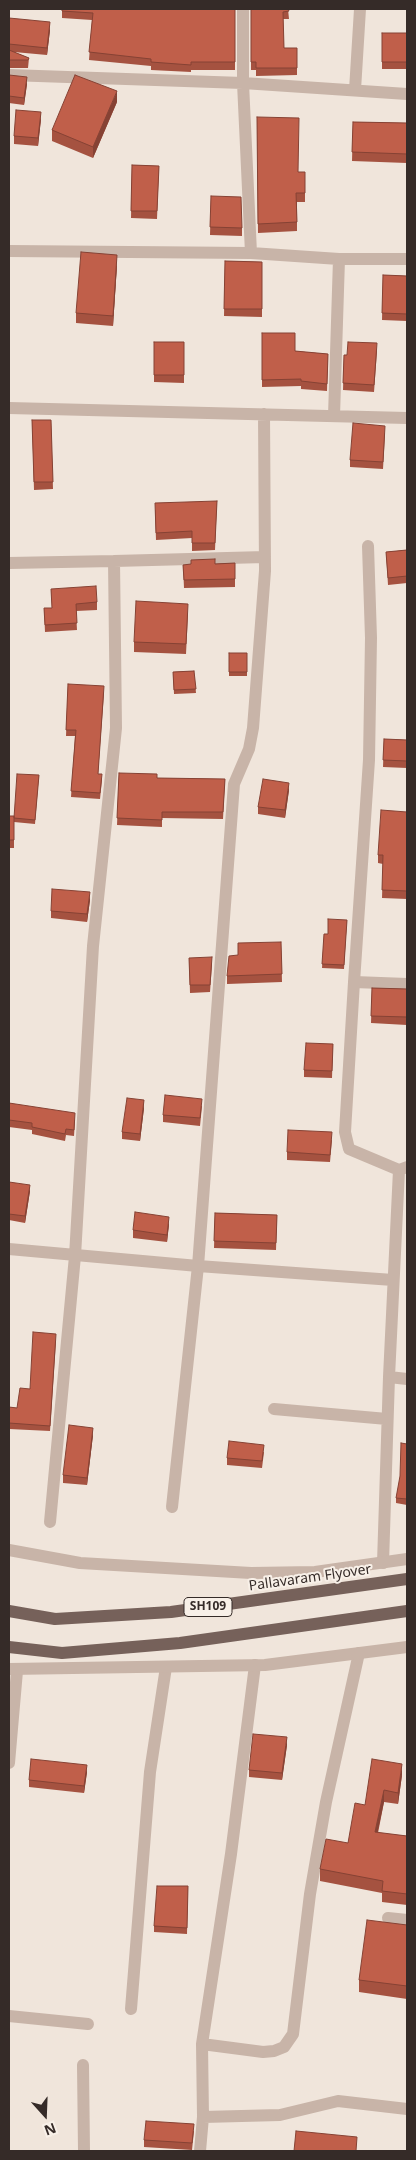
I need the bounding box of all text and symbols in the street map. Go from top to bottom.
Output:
street label: Pallavaram Flyover [248,1561,372,1595]
road number: SH109 [184,1598,232,1616]
north arrow [20,2090,70,2140]
text: N [42,2119,59,2140]

